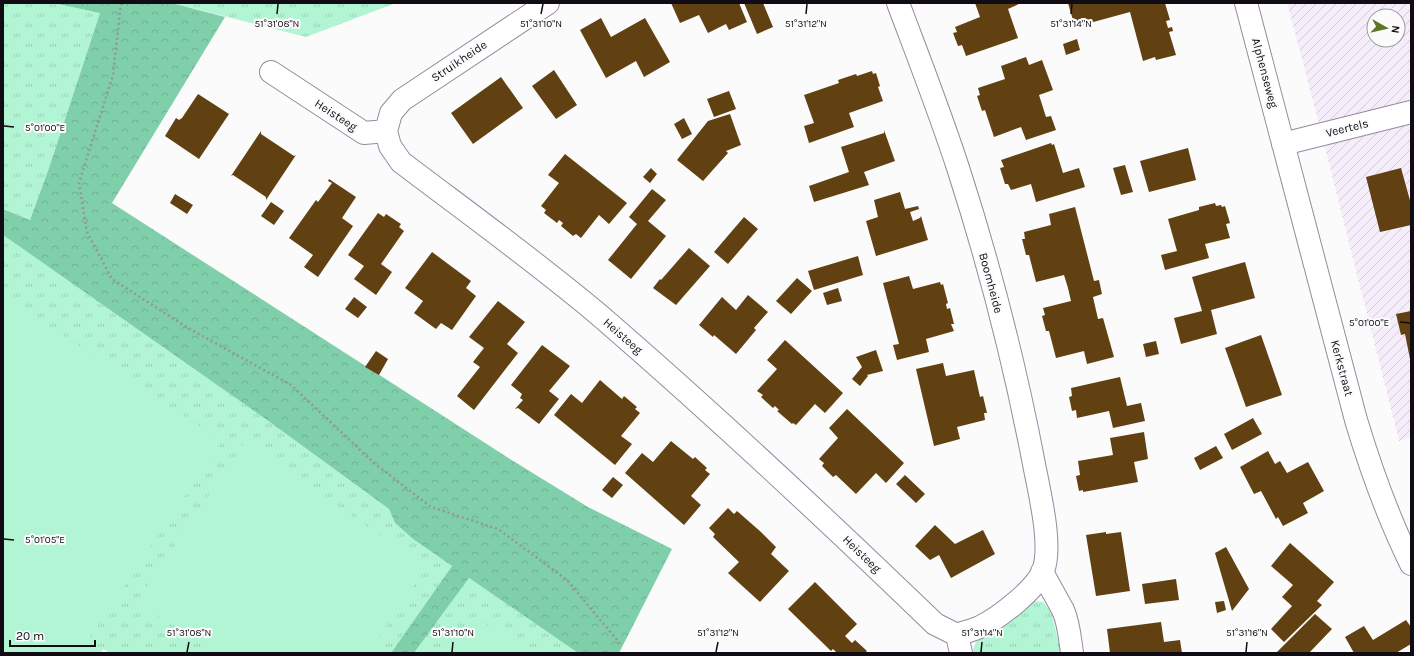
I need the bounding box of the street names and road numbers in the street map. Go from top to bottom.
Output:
street label: Alphenseweg [1249,36,1281,110]
street label: Struikheide [429,37,489,85]
street label: Heisteeg [312,96,360,134]
street label: Veertels [1324,116,1370,140]
street label: Boomheide [976,251,1006,315]
street label: Heisteeg [600,315,646,357]
street label: Kerkstraat [1328,338,1356,398]
street label: Heisteeg [840,532,884,576]

